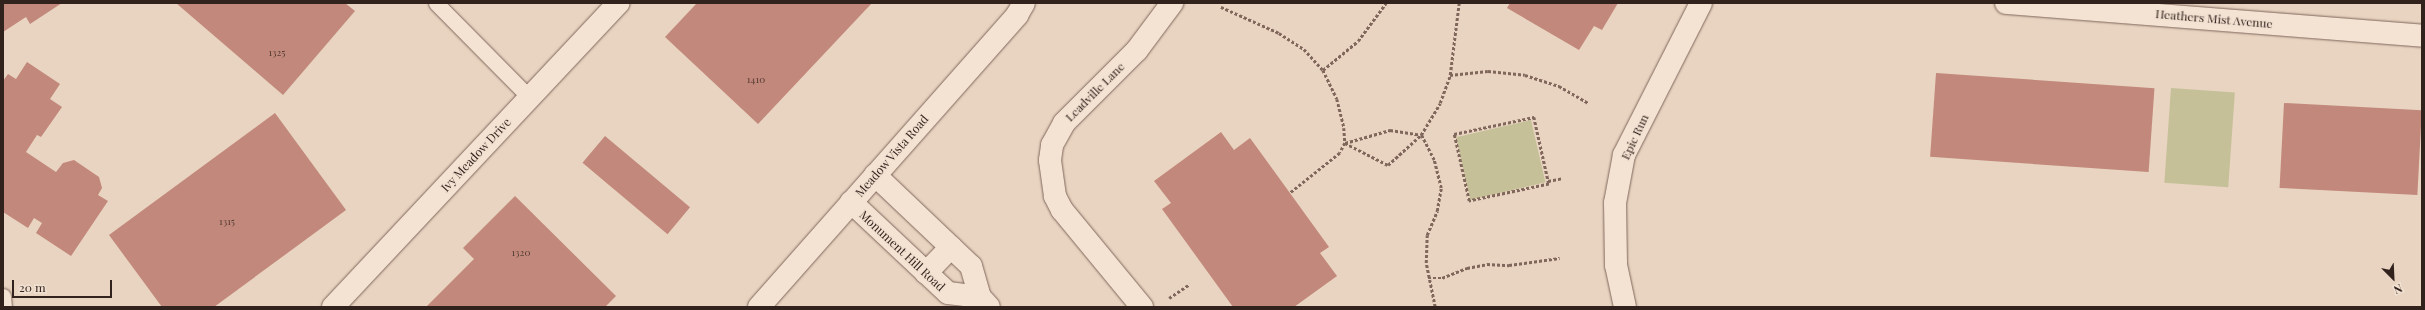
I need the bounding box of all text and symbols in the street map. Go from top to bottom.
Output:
street label: Heathers Mist Avenue [2155,7,2273,31]
house number: 1325 [269,47,285,59]
street label: Leadville Lane [1062,59,1128,125]
house number: 1410 [747,74,765,86]
street label: Meadow Vista Road [852,112,932,200]
street label: Epic Run [1618,112,1652,162]
street label: Ivy Meadow Drive [438,115,514,195]
street label: Monument Hill Road [856,208,948,294]
house number: 1315 [219,216,235,228]
house number: 1320 [512,247,530,259]
north arrow [2373,258,2413,298]
scale bar [14,272,114,298]
text: 20 m [19,279,46,295]
text: N [2391,281,2405,298]

